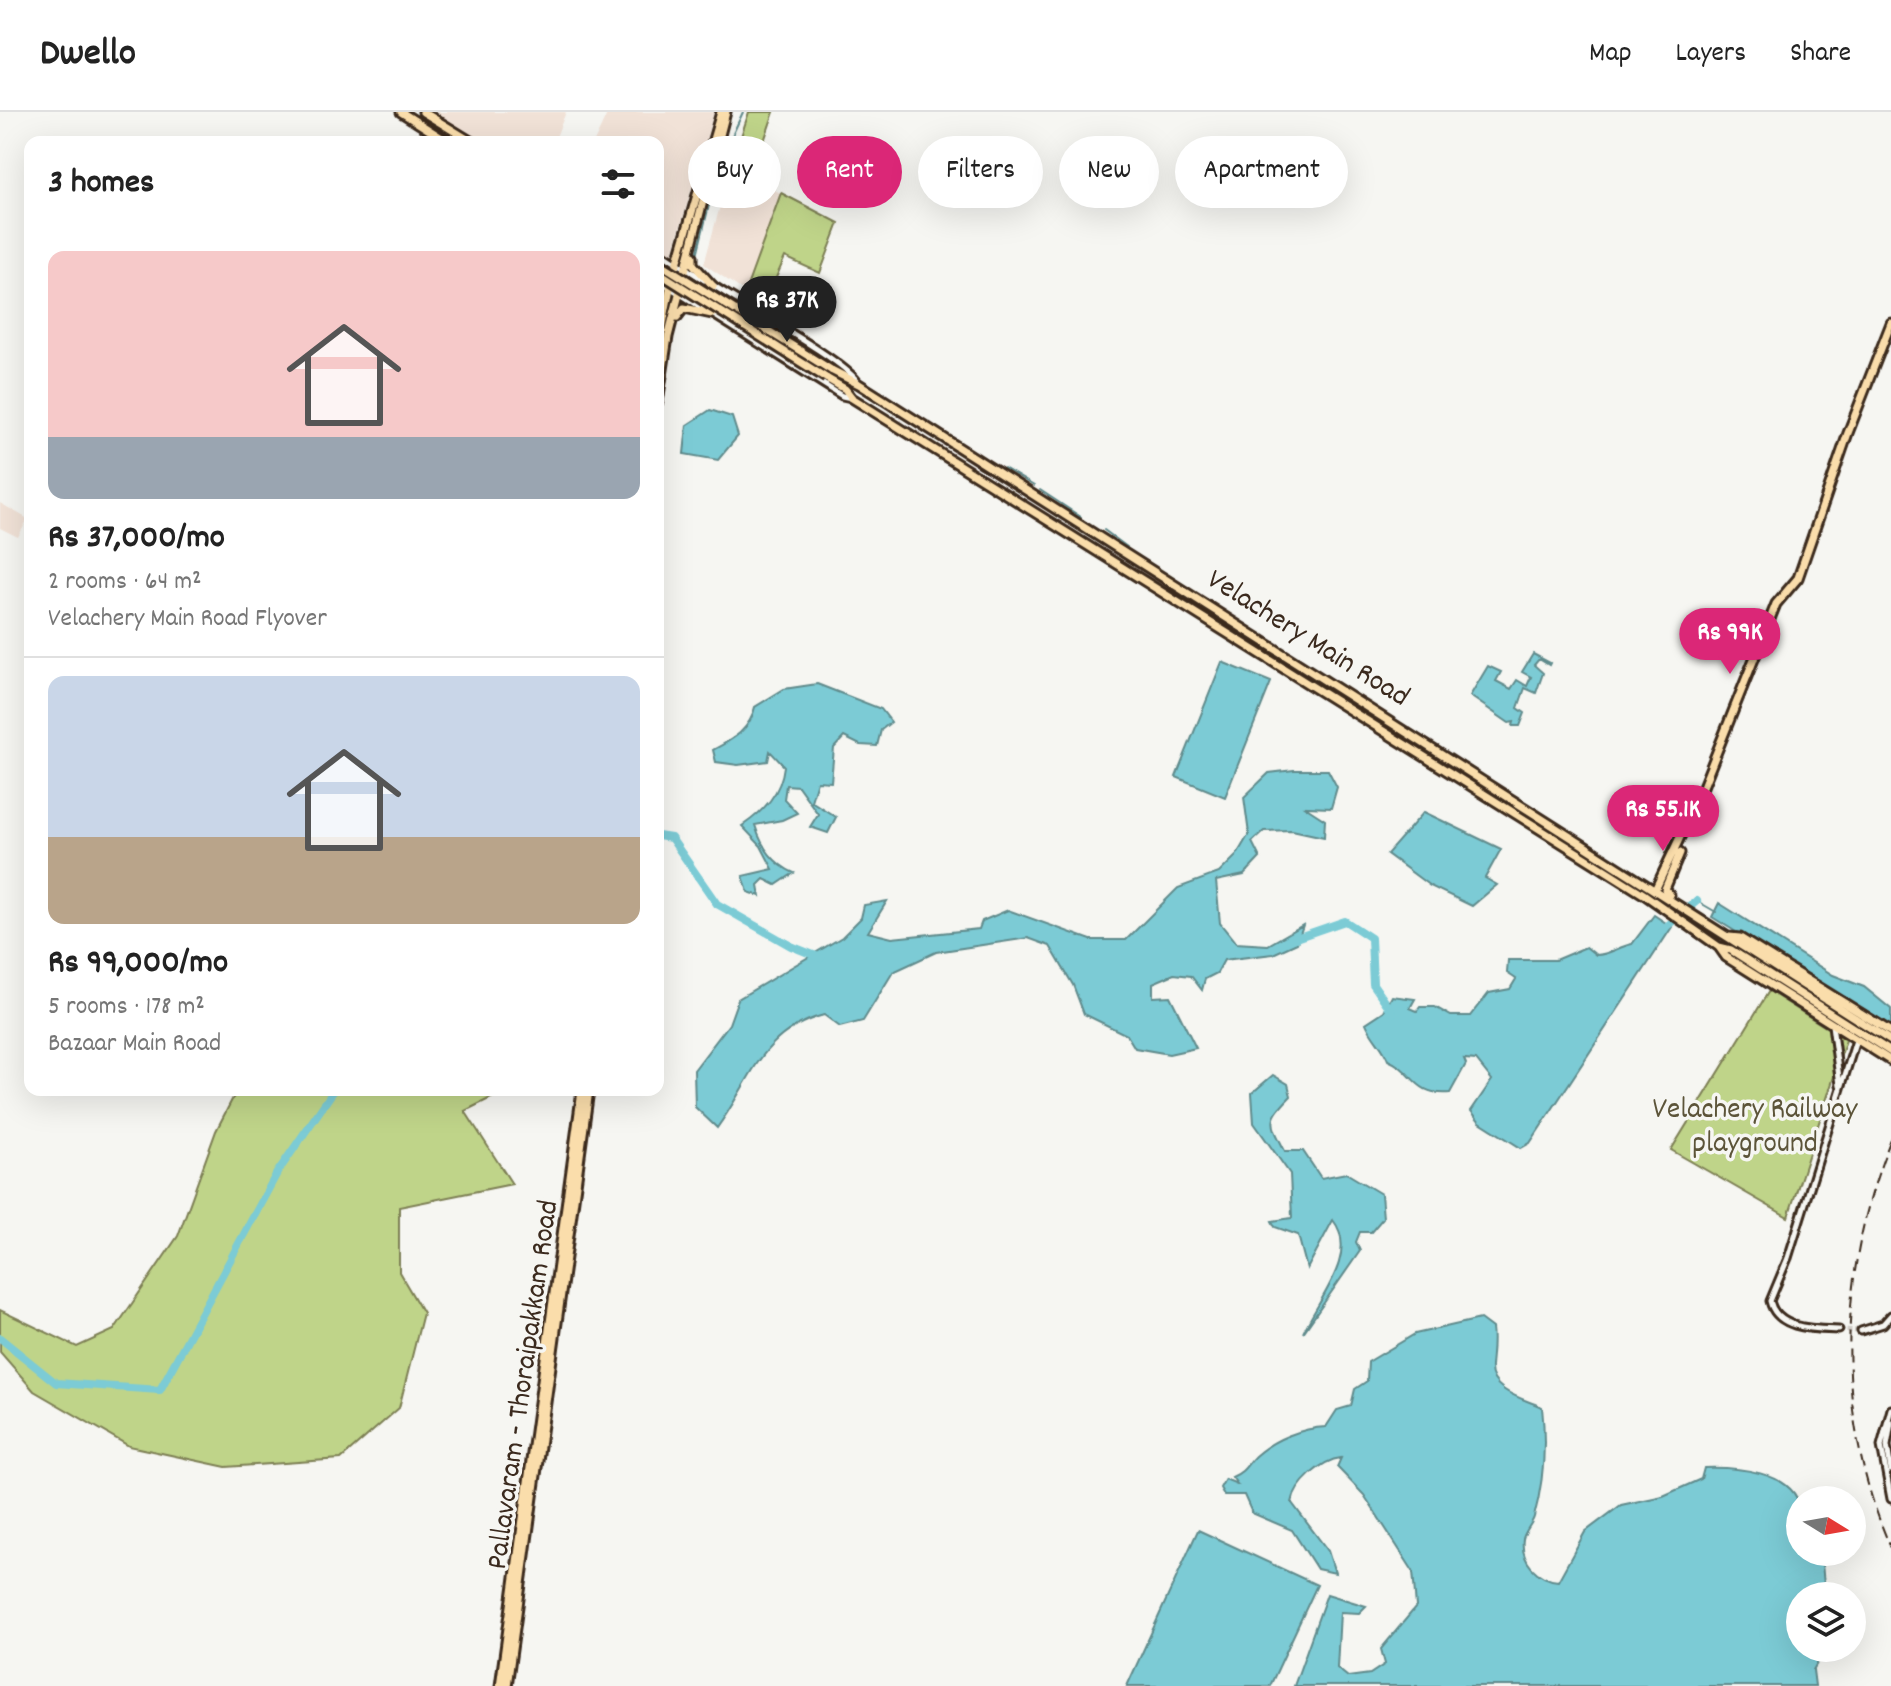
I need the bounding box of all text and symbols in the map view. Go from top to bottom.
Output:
text: Dwello [40,28,136,83]
text: Map [1589,35,1632,75]
text: Layers [1676,35,1746,75]
text: Share [1790,35,1851,75]
chip: Buy [688,136,781,208]
chip: Rent [797,136,902,208]
chip: Filters [918,136,1043,208]
chip: New [1059,136,1159,208]
chip: Apartment [1175,136,1348,208]
text: 3 homes [48,160,154,209]
icon: filters [596,162,640,206]
pin: Rs 37K [722,276,852,344]
text: Rs 37K [755,283,819,320]
icon: home [272,303,416,447]
text: Rs 37,000/mo [48,515,225,564]
street label: Velachery Main Road [1197,560,1417,720]
text: 2 rooms · 64 m² [48,564,202,601]
text: Velachery Main Road Flyover [48,601,327,638]
pin: Rs 99K [1665,608,1795,676]
text: Rs 99K [1697,615,1763,652]
icon: home [272,728,416,872]
pin: Rs 55.1K [1580,785,1746,853]
text: Rs 55.1K [1625,792,1701,829]
text: Rs 99,000/mo [48,940,228,989]
text: 5 rooms · 178 m² [48,989,205,1026]
text: Bazaar Main Road [48,1026,221,1063]
park label: Velachery Railway playground [1653,1090,1858,1167]
street label: Pallavaram - Thoraipakkam Road [478,1198,572,1572]
north arrow [1786,1486,1866,1566]
map controls [1786,1486,1866,1662]
button: layers [1786,1582,1866,1662]

